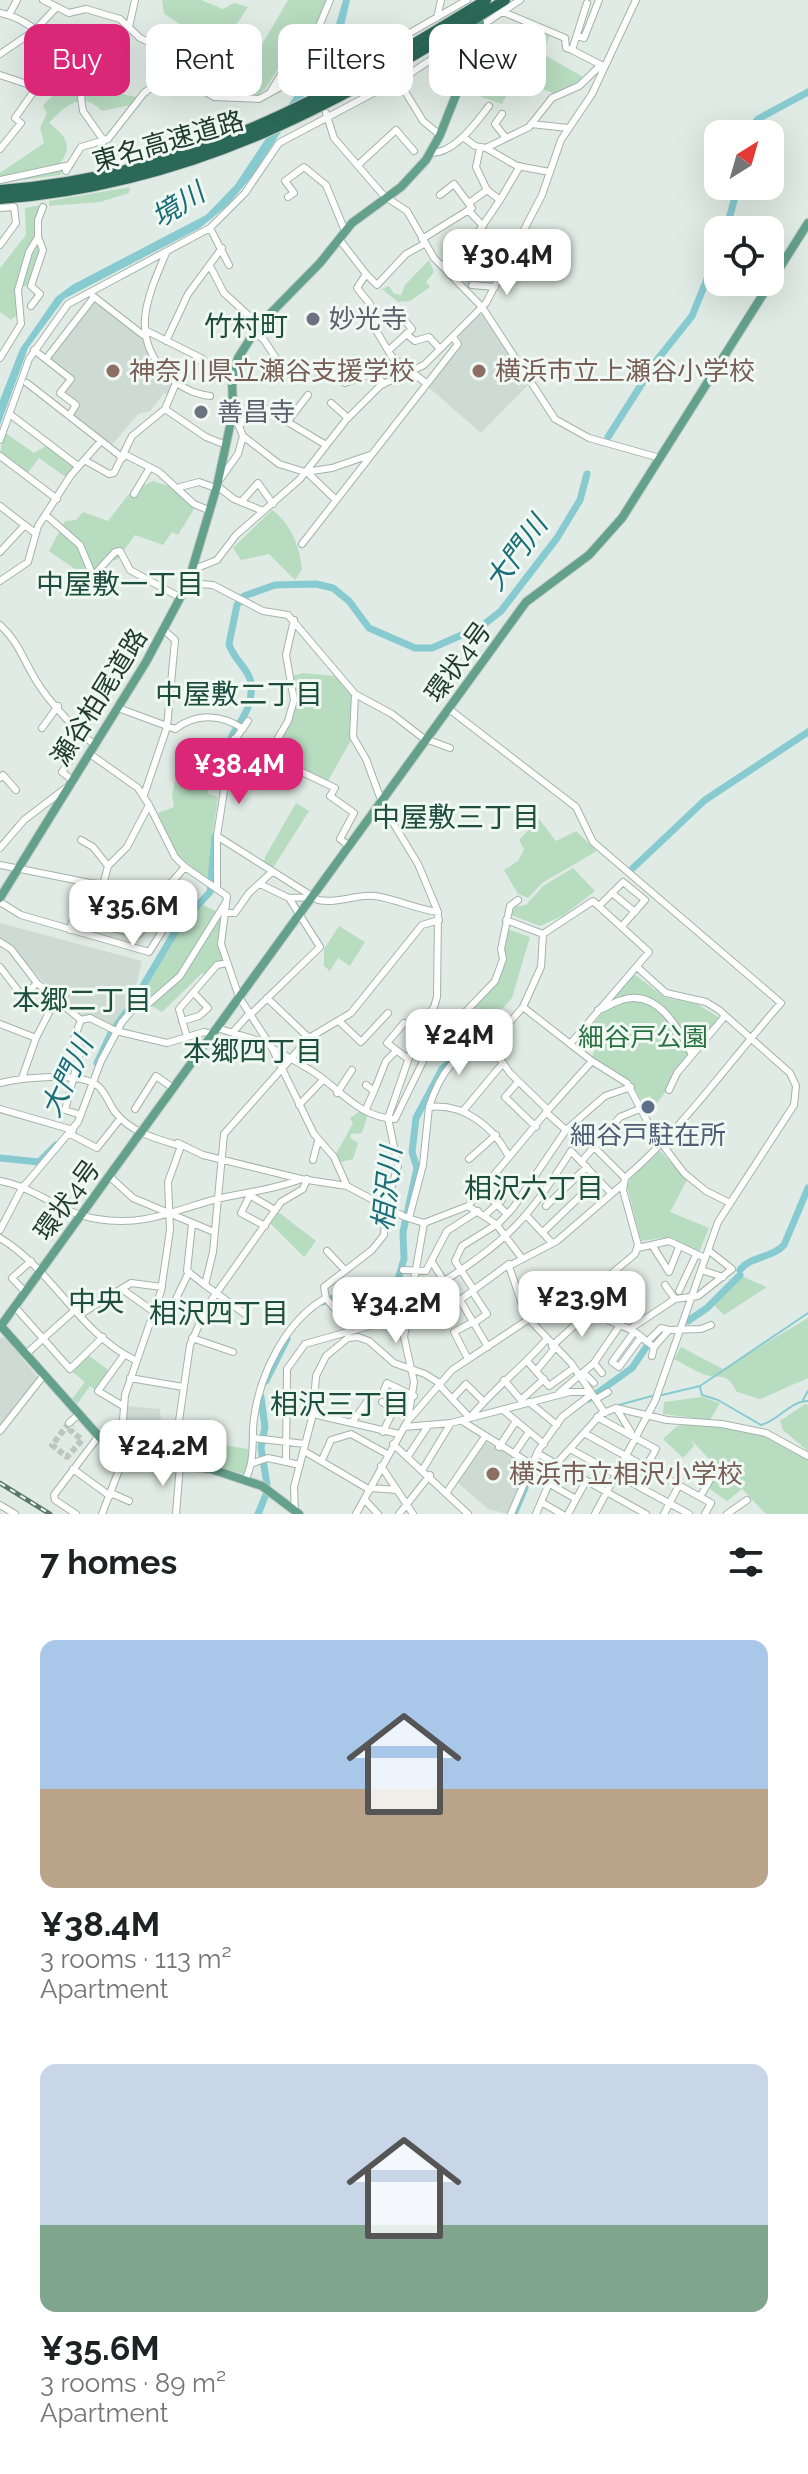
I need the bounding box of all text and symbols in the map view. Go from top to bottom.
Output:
chip: Buy [24,24,130,96]
chip: Rent [146,24,262,96]
chip: Filters [278,24,413,96]
chip: New [429,24,546,96]
street label: 東名高速道路 [89,105,247,177]
north arrow [704,120,784,200]
map controls [704,120,784,296]
water label: 境川 [146,175,213,234]
button: locate [704,216,784,296]
pin: ¥30.4M [442,229,572,297]
text: ¥30.4M [461,240,553,270]
place label: 妙光寺 [329,304,407,334]
district label: 竹村町 [204,310,288,343]
marker: 妙光寺 [304,310,322,328]
place label: 神奈川県立瀬谷支援学校 [129,356,415,386]
place label: 横浜市立上瀬谷小学校 [495,356,755,386]
marker: 神奈川県立瀬谷支援学校 [104,362,122,380]
marker: 横浜市立上瀬谷小学校 [470,362,488,380]
place label: 善昌寺 [217,397,295,427]
marker: 善昌寺 [192,403,210,421]
water label: 大門川 [478,507,556,597]
district label: 中屋敷一丁目 [36,568,204,601]
street label: 環状4号 [419,616,497,708]
street label: 瀬谷柏尾道路 [45,623,153,771]
district label: 中屋敷二丁目 [155,678,323,711]
pin: ¥38.4M [174,738,304,806]
text: ¥38.4M [193,749,285,779]
district label: 中屋敷三丁目 [372,801,540,834]
pin: ¥35.6M [68,880,198,948]
text: ¥35.6M [87,891,179,921]
district label: 本郷二丁目 [12,984,152,1017]
pin: ¥24M [412,1009,506,1077]
text: ¥24M [424,1020,494,1050]
park label: 細谷戸公園 [578,1022,708,1052]
water label: 大門川 [34,1029,101,1122]
district label: 本郷四丁目 [183,1035,323,1068]
marker: 細谷戸駐在所 [639,1098,657,1116]
place label: 細谷戸駐在所 [570,1120,726,1150]
water label: 相沢川 [366,1143,408,1233]
street label: 環状4号 [28,1154,106,1246]
district label: 相沢六丁目 [464,1172,604,1205]
pin: ¥23.9M [517,1271,647,1339]
pin: ¥34.2M [331,1277,461,1345]
text: ¥23.9M [536,1282,628,1312]
district label: 中央 [68,1285,124,1318]
text: ¥34.2M [351,1288,441,1318]
district label: 相沢四丁目 [149,1297,289,1330]
district label: 相沢三丁目 [270,1388,410,1421]
pin: ¥24.2M [98,1420,228,1488]
text: ¥24.2M [117,1431,209,1461]
place label: 横浜市立相沢小学校 [509,1459,743,1489]
marker: 横浜市立相沢小学校 [484,1465,502,1483]
icon: filters [724,1540,768,1584]
text: 7 homes [40,1542,177,1582]
icon: home [332,1692,476,1836]
text: ¥38.4M [40,1904,160,1944]
text: 3 rooms · 113 m² [40,1944,232,1974]
text: Apartment [40,1974,169,2004]
icon: home [332,2116,476,2260]
text: ¥35.6M [40,2328,160,2368]
text: 3 rooms · 89 m² [40,2368,226,2398]
text: Apartment [40,2398,169,2428]

